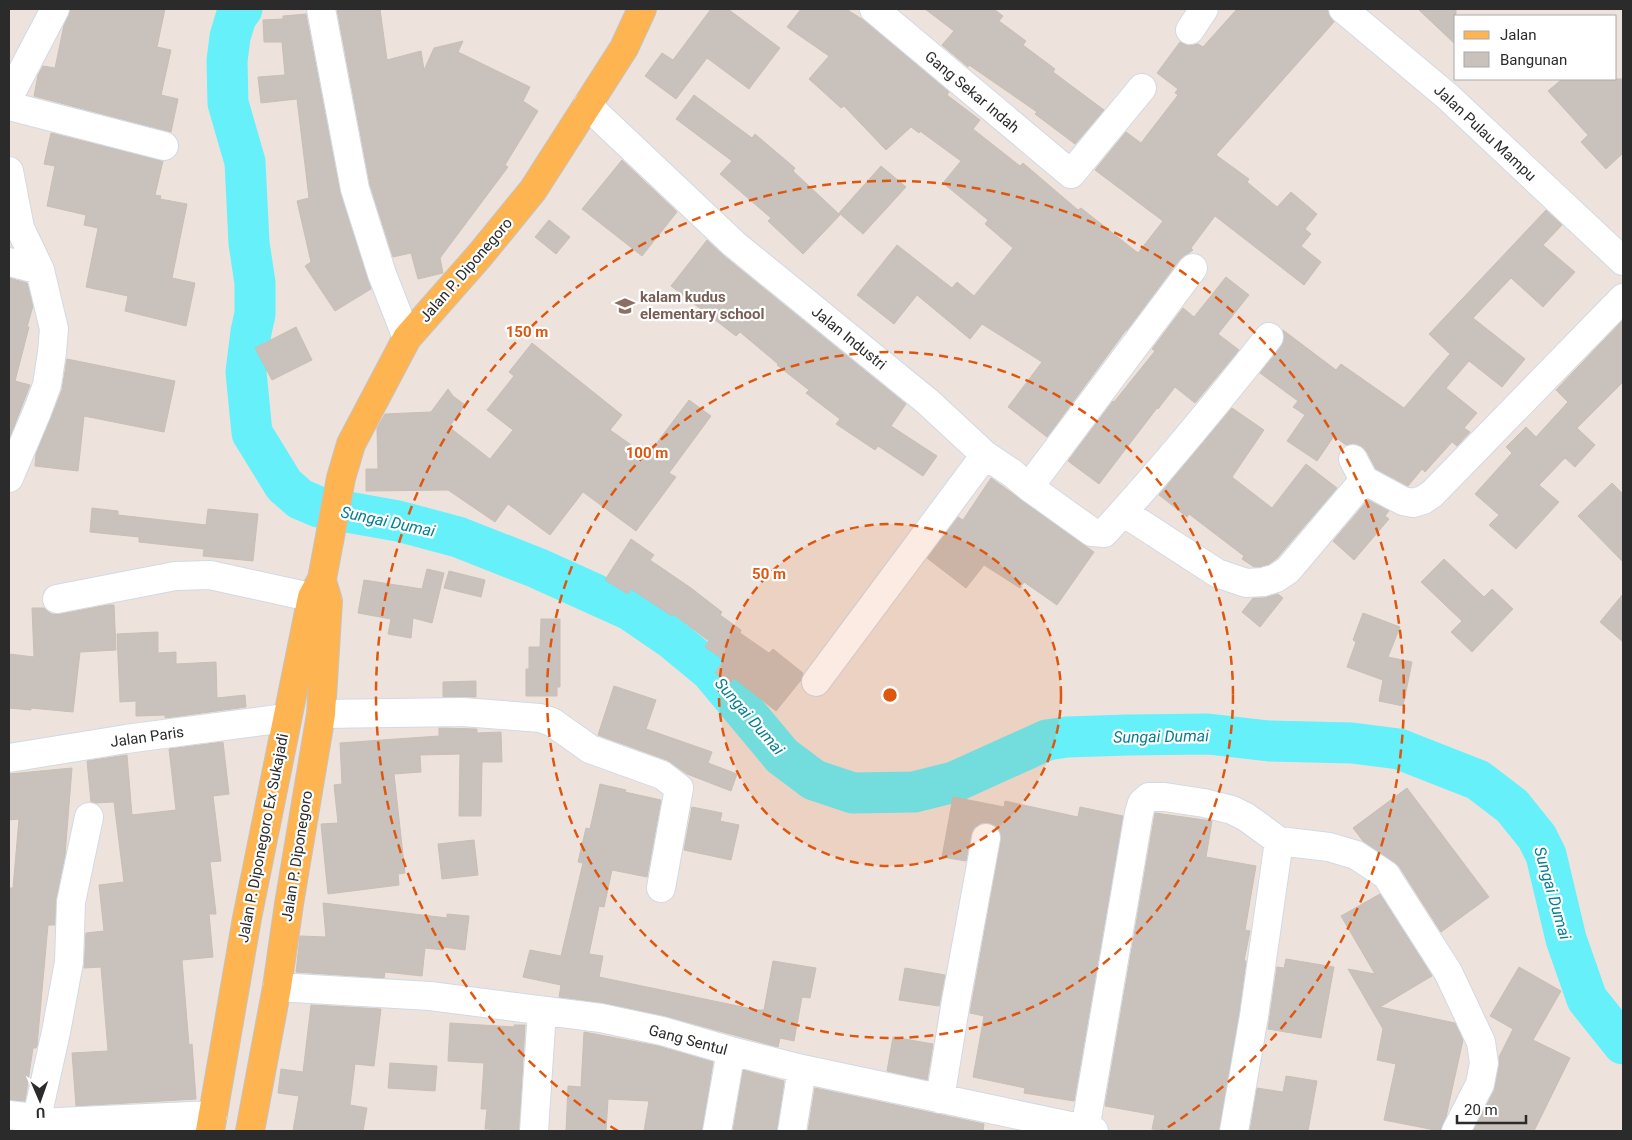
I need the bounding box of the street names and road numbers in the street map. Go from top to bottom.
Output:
street label: Gang Sekar Indah [921,47,1023,137]
street label: Jalan Pulau Mampu [1430,81,1540,185]
street label: Jalan P. Diponegoro [416,214,516,326]
street label: Jalan Industri [808,302,890,374]
street label: Jalan Paris [109,723,185,751]
street label: Jalan P. Diponegoro Ex Sukajadi [234,732,292,944]
street label: Jalan P. Diponegoro [278,789,316,923]
street label: Gang Sentul [647,1021,729,1059]

